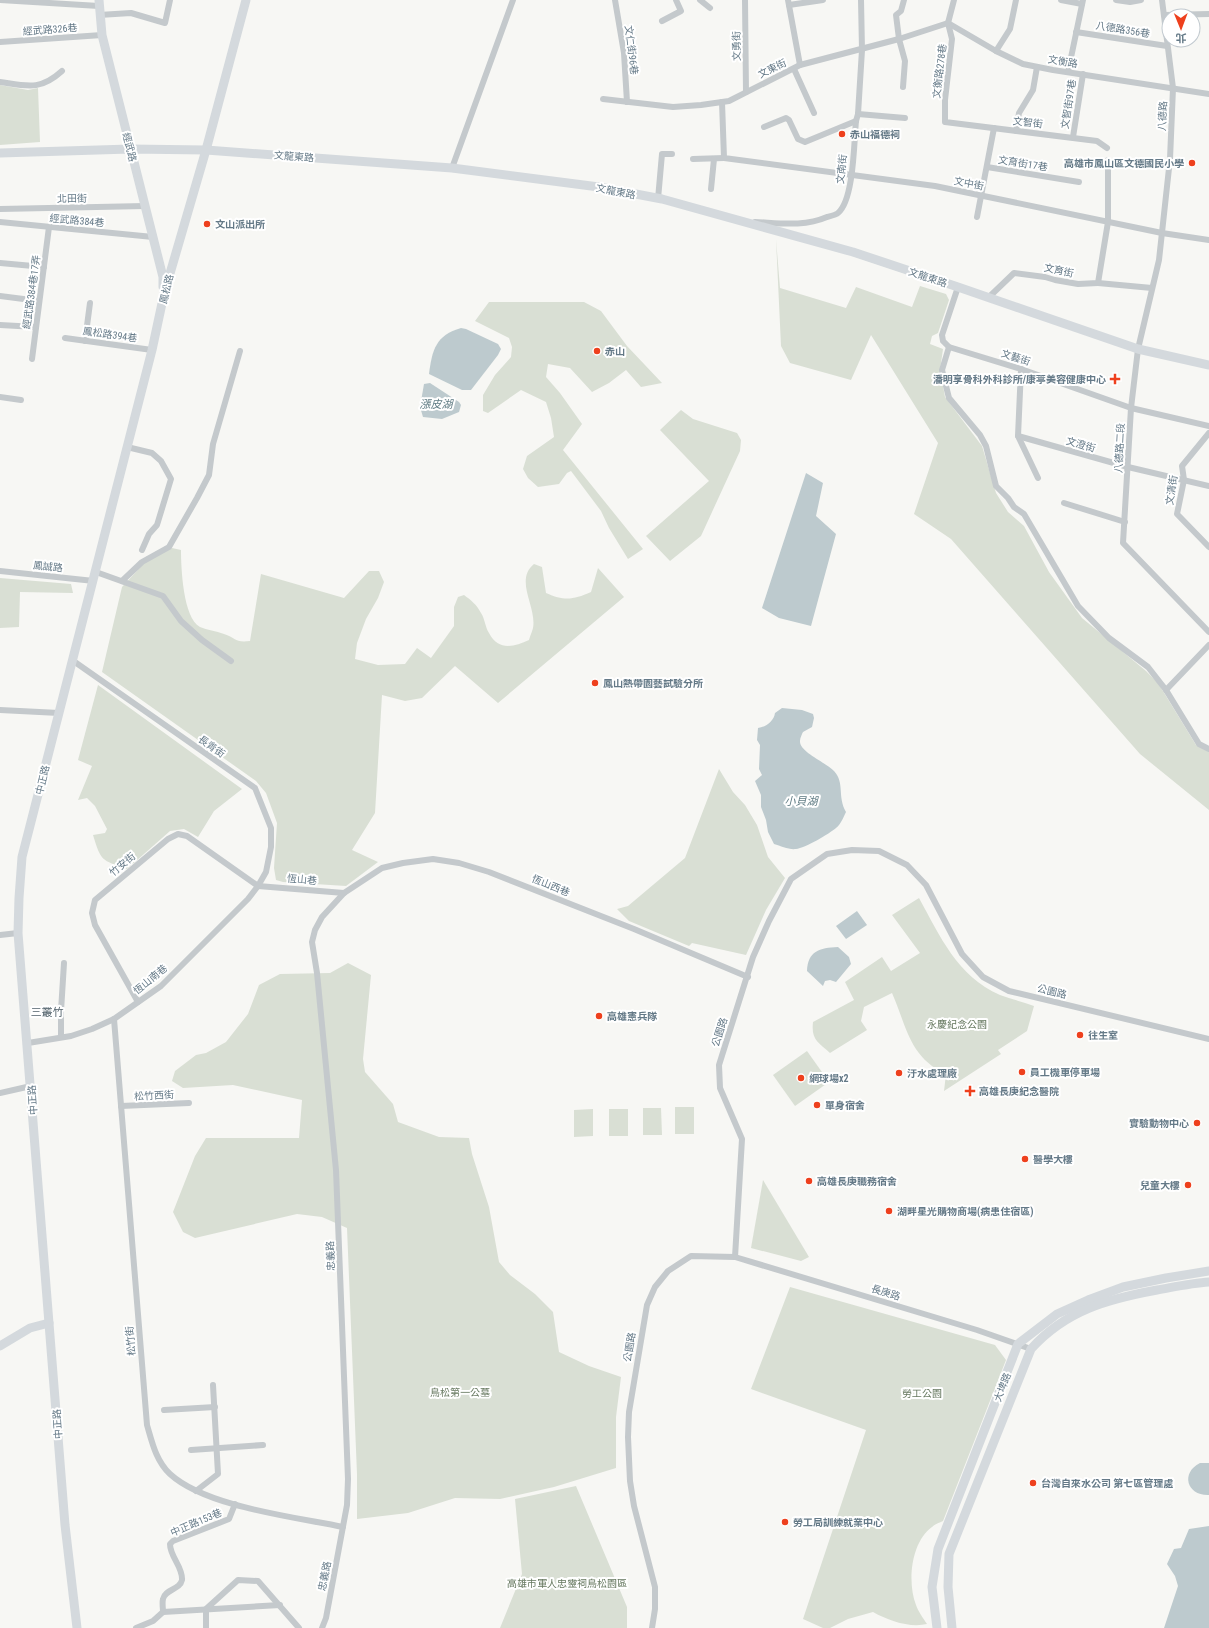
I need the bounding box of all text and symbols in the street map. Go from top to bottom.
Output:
north arrow [1161,8,1201,48]
street label: 八德路356巷 [1095,20,1151,39]
street label: 經武路326巷 [22,22,78,37]
street label: 文仁街96巷 [623,25,640,75]
street label: 文勇街 [731,31,742,61]
text: 北 [1176,31,1187,44]
street label: 文衡路278巷 [931,43,948,99]
street label: 文衡路 [1047,54,1079,69]
street label: 文東街 [756,57,788,80]
street label: 文智街97巷 [1059,79,1078,130]
street label: 八德路 [1156,101,1169,131]
street label: 文智街 [1012,115,1043,130]
marker: 赤山福德祠 [837,129,847,139]
place label: 赤山福德祠 [850,129,900,140]
street label: 經武路 [121,131,138,163]
street label: 文龍東路 [274,150,314,163]
street label: 文南街 [834,154,849,185]
street label: 文育街17巷 [997,154,1048,173]
place label: 高雄市鳳山區文德國民小學 [1064,158,1184,169]
marker: 高雄市鳳山區文德國民小學 [1187,158,1197,168]
street label: 文中街 [953,175,985,192]
street label: 文龍東路 [595,182,637,201]
street label: 北田街 [57,193,87,204]
street label: 經武路384巷 [49,213,105,228]
marker: 文山派出所 [202,219,212,229]
place label: 文山派出所 [215,219,265,230]
street label: 經武路384巷17弄 [21,254,42,330]
street label: 文育街 [1043,262,1075,279]
street label: 文龍東路 [907,266,949,289]
street label: 鳳松路 [158,273,175,305]
street label: 鳳松路394巷 [82,325,138,344]
marker: 赤山 [592,346,602,356]
place label: 赤山 [605,346,625,357]
street label: 文藝街 [1000,348,1032,367]
marker: 潘明享骨科外科診所/康葶美容健康中心 [1109,373,1121,385]
place label: 潘明享骨科外科診所/康葶美容健康中心 [933,374,1106,385]
water label: 漲皮湖 [420,398,454,411]
street label: 八德路二段 [1113,423,1126,473]
street label: 文澄街 [1065,435,1097,454]
street label: 文清街 [1164,474,1179,506]
street label: 鳳誠路 [32,559,63,574]
marker: 鳳山熱帶園藝試驗分所 [590,678,600,688]
place label: 鳳山熱帶園藝試驗分所 [603,678,703,689]
street label: 長青街 [196,733,227,760]
street label: 中正路 [34,764,51,796]
water label: 小貝湖 [785,795,819,808]
street label: 竹安街 [107,851,137,878]
street label: 恆山巷 [287,873,317,886]
street label: 恆山西巷 [530,873,571,898]
street label: 恆山南巷 [131,963,169,996]
street label: 公園路 [1036,983,1068,1000]
district label: 三叢竹 [31,1006,64,1019]
marker: 高雄憲兵隊 [594,1011,604,1021]
place label: 高雄憲兵隊 [607,1011,658,1022]
street label: 公園路 [710,1016,729,1048]
park label: 永慶紀念公園 [927,1019,987,1030]
marker: 往生室 [1075,1030,1085,1040]
place label: 往生室 [1088,1030,1118,1041]
marker: 員工機車停車場 [1017,1067,1027,1077]
place label: 員工機車停車場 [1030,1067,1100,1078]
marker: 汙水處理廠 [894,1068,904,1078]
place label: 汙水處理廠 [907,1068,957,1079]
marker: 網球場x2 [796,1073,806,1083]
place label: 網球場x2 [809,1073,849,1084]
street label: 中正路 [26,1085,39,1115]
marker: 高雄長庚紀念醫院 [964,1085,976,1097]
place label: 高雄長庚紀念醫院 [979,1086,1059,1097]
street label: 松竹西街 [134,1089,174,1102]
marker: 單身宿舍 [812,1100,822,1110]
place label: 單身宿舍 [825,1100,865,1111]
place label: 實驗動物中心 [1129,1118,1189,1129]
marker: 實驗動物中心 [1192,1118,1202,1128]
marker: 醫學大樓 [1020,1154,1030,1164]
place label: 醫學大樓 [1033,1154,1073,1165]
marker: 高雄長庚職務宿舍 [804,1176,814,1186]
place label: 高雄長庚職務宿舍 [817,1176,897,1187]
place label: 兒童大樓 [1140,1180,1180,1191]
marker: 兒童大樓 [1183,1180,1193,1190]
marker: 湖畔星光購物商場(病患住宿區) [884,1206,894,1216]
place label: 湖畔星光購物商場(病患住宿區) [897,1206,1033,1218]
street label: 忠義路 [324,1241,337,1271]
street label: 長庚路 [870,1283,902,1302]
street label: 松竹街 [124,1326,137,1356]
street label: 公園路 [622,1331,637,1363]
street label: 大埤路 [992,1371,1013,1403]
park label: 鳥松第一公墓 [430,1387,490,1398]
park label: 勞工公園 [902,1388,942,1399]
street label: 中正路 [51,1409,64,1439]
marker: 台灣自來水公司 第七區管理處 [1028,1478,1038,1488]
place label: 台灣自來水公司 第七區管理處 [1041,1478,1173,1489]
street label: 中正路153巷 [169,1507,224,1538]
marker: 勞工局訓練就業中心 [780,1517,790,1527]
place label: 勞工局訓練就業中心 [793,1517,883,1528]
street label: 忠義路 [316,1560,333,1592]
park label: 高雄市軍人忠靈祠鳥松園區 [507,1578,627,1589]

